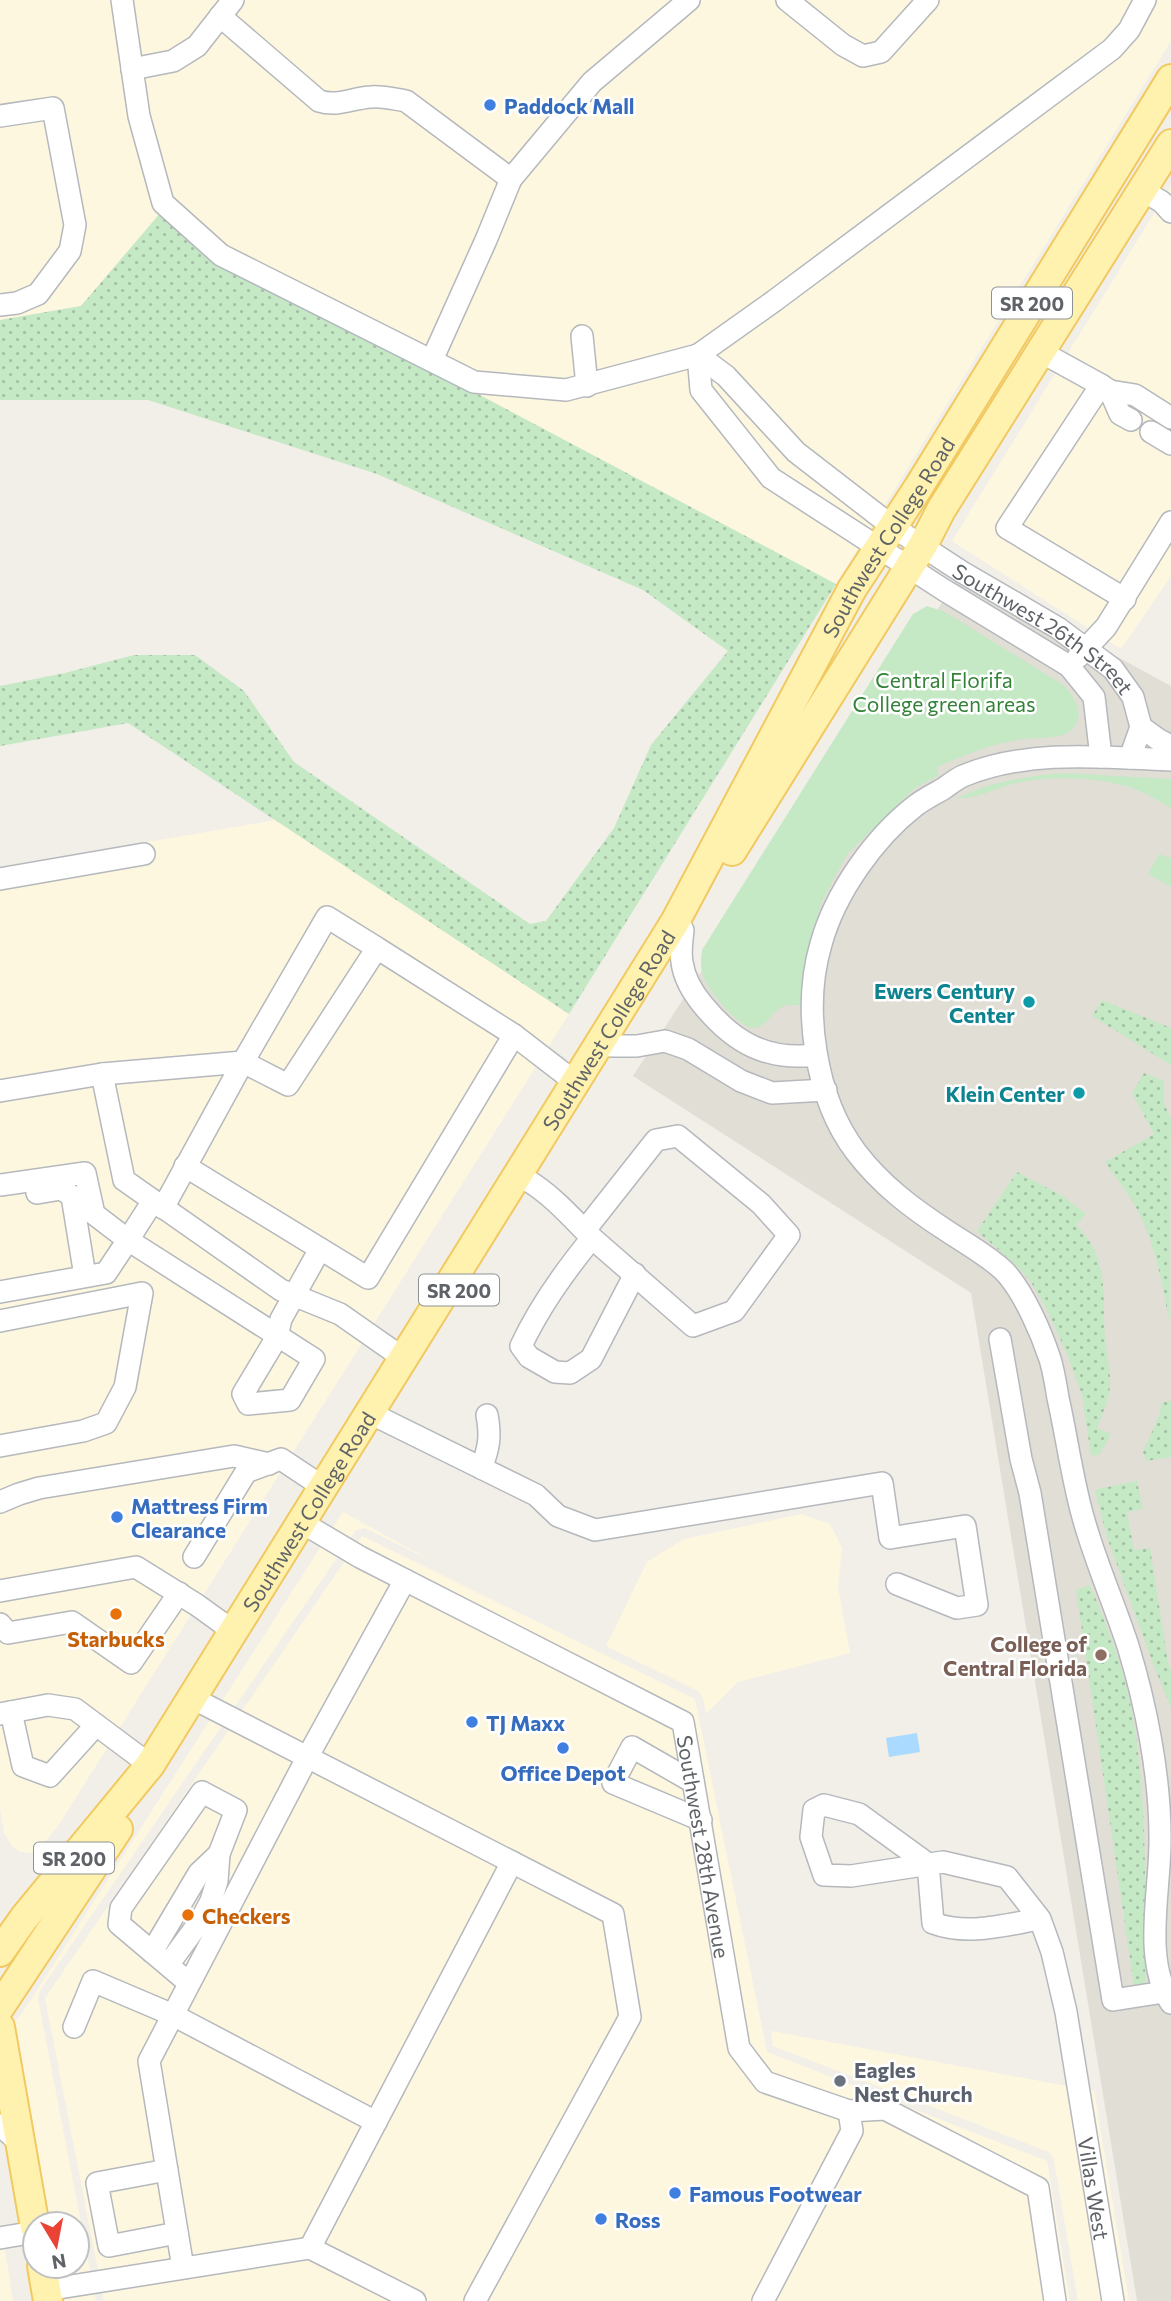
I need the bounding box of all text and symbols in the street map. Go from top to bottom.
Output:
place label: Paddock Mall [504,93,635,118]
marker: Paddock Mall [482,97,498,113]
road number: SR 200 [992,288,1072,318]
street label: Southwest College Road [816,432,959,641]
street label: Southwest 26th Street [949,557,1139,699]
park label: Central Florifa College green areas [852,667,1036,716]
street label: Southwest College Road [536,925,680,1134]
place label: Ewers Century Center [874,978,1015,1027]
marker: Ewers Century Center [1021,994,1037,1010]
place label: Klein Center [945,1081,1065,1106]
marker: Klein Center [1071,1085,1087,1101]
road number: SR 200 [419,1274,499,1306]
street label: Southwest College Road [237,1406,380,1616]
place label: Mattress Firm Clearance [131,1493,268,1542]
marker: Mattress Firm Clearance [109,1509,125,1525]
marker: Starbucks [108,1606,124,1622]
place label: Starbucks [67,1626,165,1651]
place label: College of Central Florida [943,1631,1087,1680]
marker: College of Central Florida [1093,1647,1109,1663]
place label: TJ Maxx [486,1710,565,1735]
marker: TJ Maxx [464,1714,480,1730]
street label: Southwest 28th Avenue [673,1733,736,1960]
marker: Office Depot [555,1740,571,1756]
place label: Office Depot [500,1760,626,1785]
road number: SR 200 [34,1842,114,1874]
place label: Checkers [202,1903,291,1928]
marker: Checkers [180,1907,196,1923]
place label: Eagles Nest Church [854,2057,973,2106]
marker: Eagles Nest Church [832,2073,848,2089]
street label: Villas West [1074,2135,1115,2242]
place label: Famous Footwear [689,2181,862,2206]
marker: Famous Footwear [667,2185,683,2201]
place label: Ross [615,2207,661,2232]
north arrow [21,2210,91,2280]
marker: Ross [593,2211,609,2227]
text: N [50,2250,68,2275]

